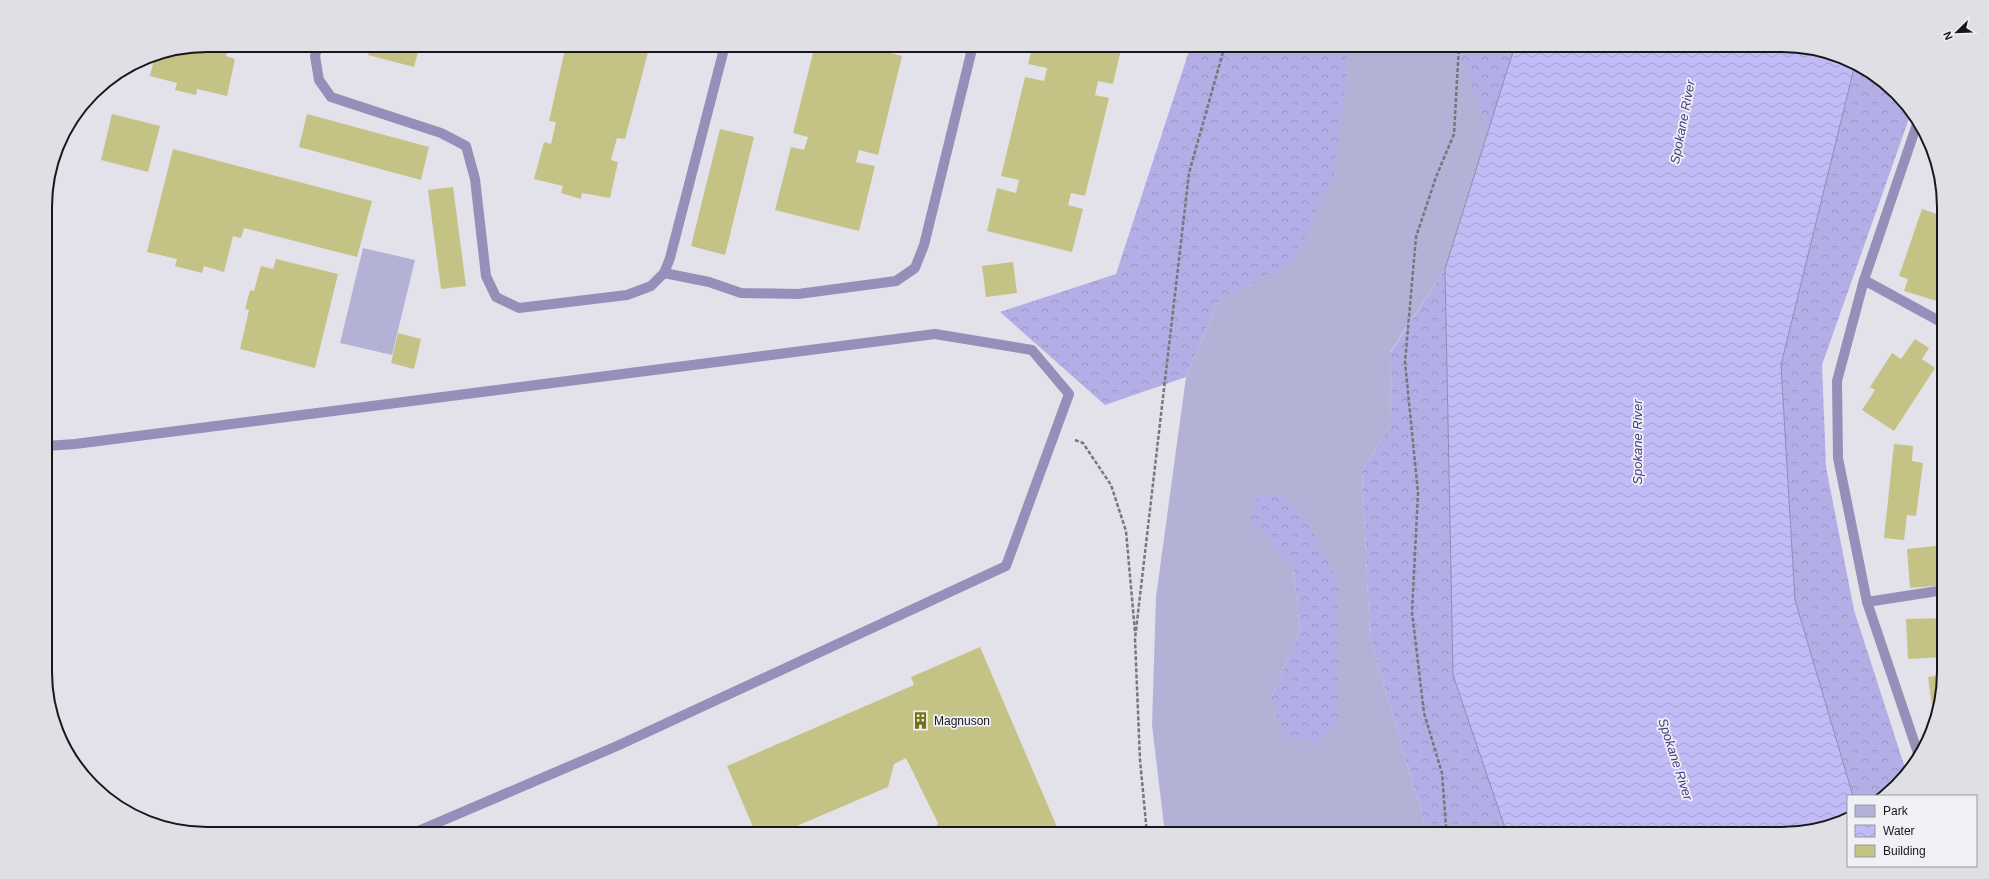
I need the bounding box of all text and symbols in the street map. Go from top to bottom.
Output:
north arrow [1937,12,1977,52]
text: N [1941,30,1955,42]
water label: Spokane River [1667,78,1698,165]
water label: Spokane River [1630,399,1645,485]
building icon: Magnuson [911,711,931,731]
place label: Magnuson [934,714,990,728]
water label: Spokane River [1655,716,1696,803]
legend [1847,795,1977,867]
text: Park [1883,804,1909,818]
text: Water [1883,824,1915,838]
text: Building [1883,844,1926,858]

